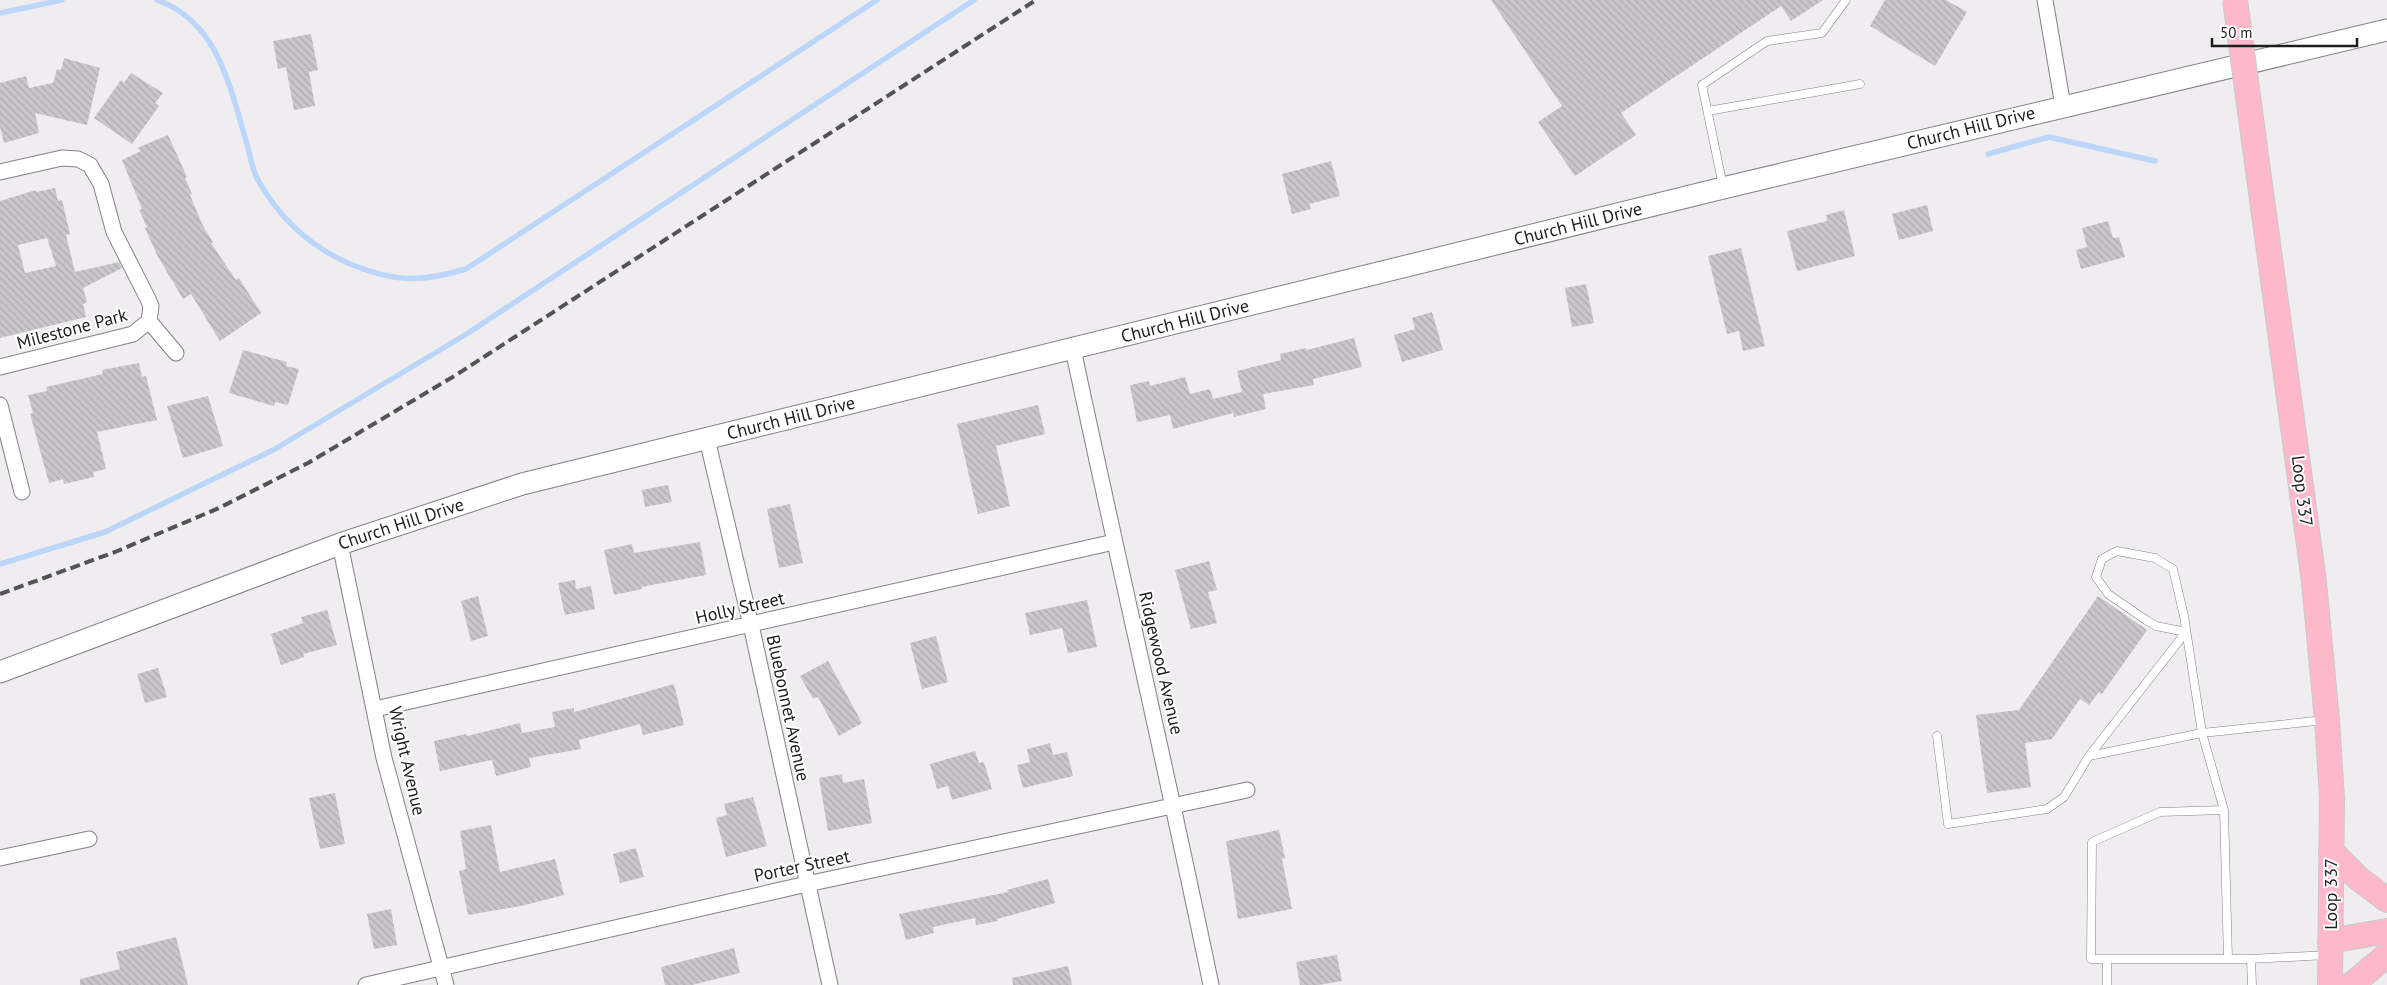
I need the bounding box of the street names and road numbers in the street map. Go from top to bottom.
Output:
street label: Church Hill Drive [1904,100,2037,155]
street label: Church Hill Drive [1511,196,1644,251]
street label: Church Hill Drive [1118,293,1251,348]
street label: Milestone Park [14,303,130,354]
street label: Church Hill Drive [724,390,857,445]
street label: Loop 337 [2287,454,2318,528]
street label: Church Hill Drive [335,492,467,555]
street label: Holly Street [693,586,787,629]
street label: Ridgewood Avenue [1134,589,1189,737]
street label: Bluebonnet Avenue [762,632,815,783]
street label: Wright Avenue [384,704,431,818]
street label: Porter Street [752,844,852,887]
street label: Loop 337 [2319,858,2342,930]

